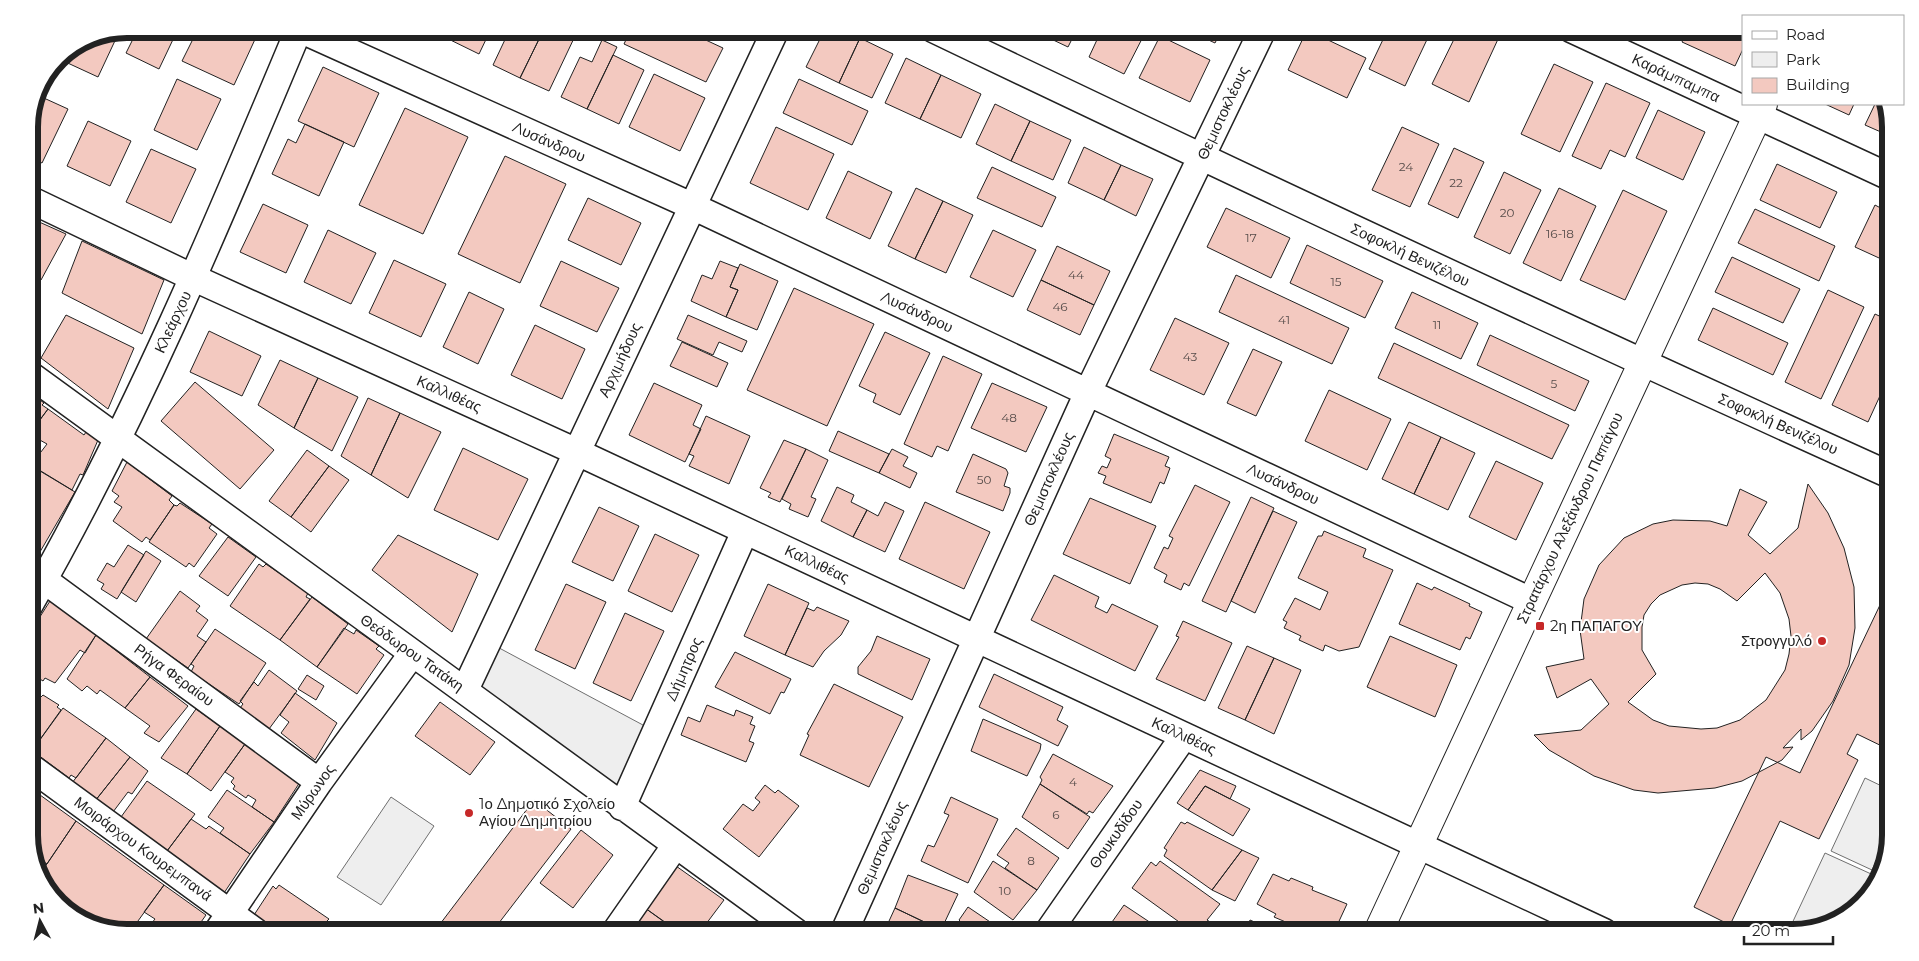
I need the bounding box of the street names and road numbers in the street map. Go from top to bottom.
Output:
street label: Καράμπαμπα [1629,49,1724,106]
street label: Θεμιστοκλέους [1193,63,1253,163]
street label: Λυσάνδρου [510,117,588,166]
street label: Σοφοκλή Βενιζέλου [1348,219,1473,290]
street label: Λυσάνδρου [878,287,956,337]
street label: Κλεάρχου [150,288,195,356]
street label: Αρχιμήδους [594,319,645,400]
street label: Καλλιθέας [414,371,485,416]
street label: Σοφοκλή Βενιζέλου [1715,389,1841,458]
street label: Στρατάρχου Αλεξάνδρου Παπάγου [1512,409,1627,626]
street label: Θεμιστοκλέους [1019,429,1078,529]
street label: Λυσάνδρου [1244,459,1322,509]
street label: Καλλιθέας [782,540,853,587]
street label: Θεόδωρου Τατάκη [357,610,468,695]
street label: Δήμητρος [661,634,706,704]
street label: Ρήγα Φεραίου [131,639,218,710]
street label: Καλλιθέας [1149,712,1220,759]
street label: Μύρωνος [286,760,339,823]
street label: Μοιράρχου Κουρεμπανά [71,792,216,905]
street label: Θουκυδίδου [1085,795,1146,872]
street label: Θεμιστοκλέους [852,798,911,898]

